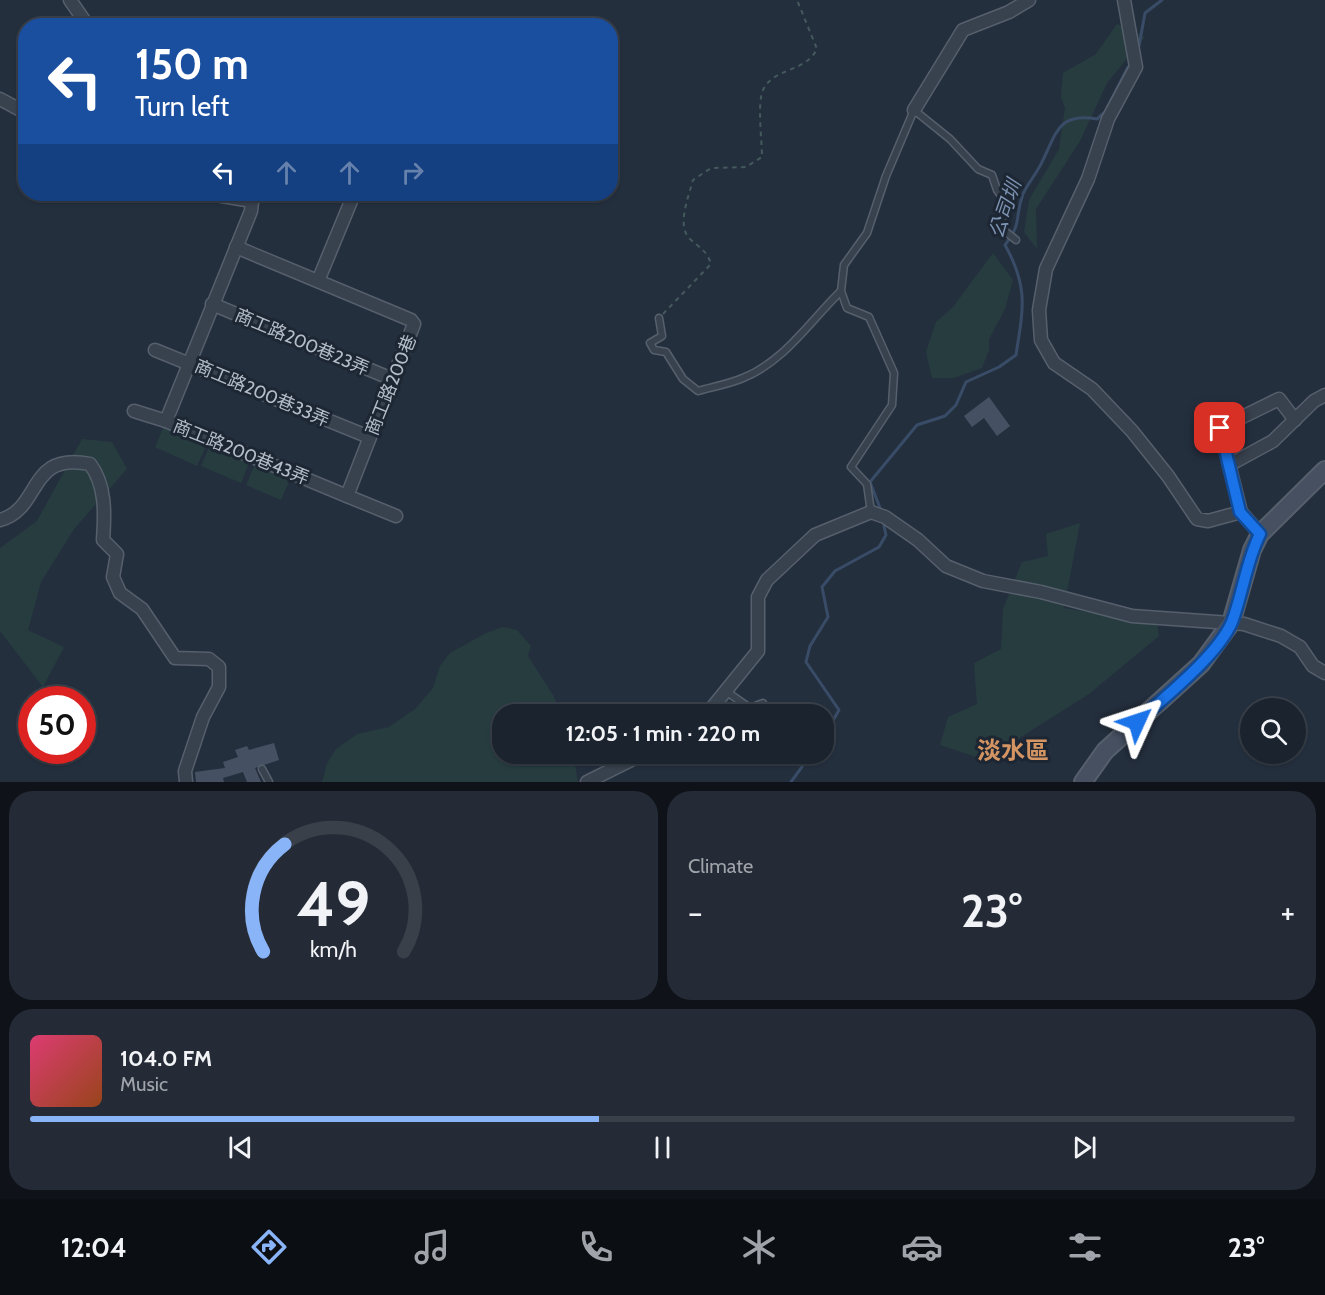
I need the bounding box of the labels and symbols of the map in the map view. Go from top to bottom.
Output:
water label: 公司圳 [984,174,1027,241]
street label: 商工路200巷23弄 [232,304,372,380]
street label: 商工路200巷 [361,331,421,439]
street label: 商工路200巷33弄 [191,355,333,431]
pin [1194,402,1245,453]
street label: 商工路200巷43弄 [170,415,312,489]
speed limit sign: 50 [18,686,96,764]
position arrow [1105,690,1169,754]
district label: 淡水區 [977,736,1049,765]

